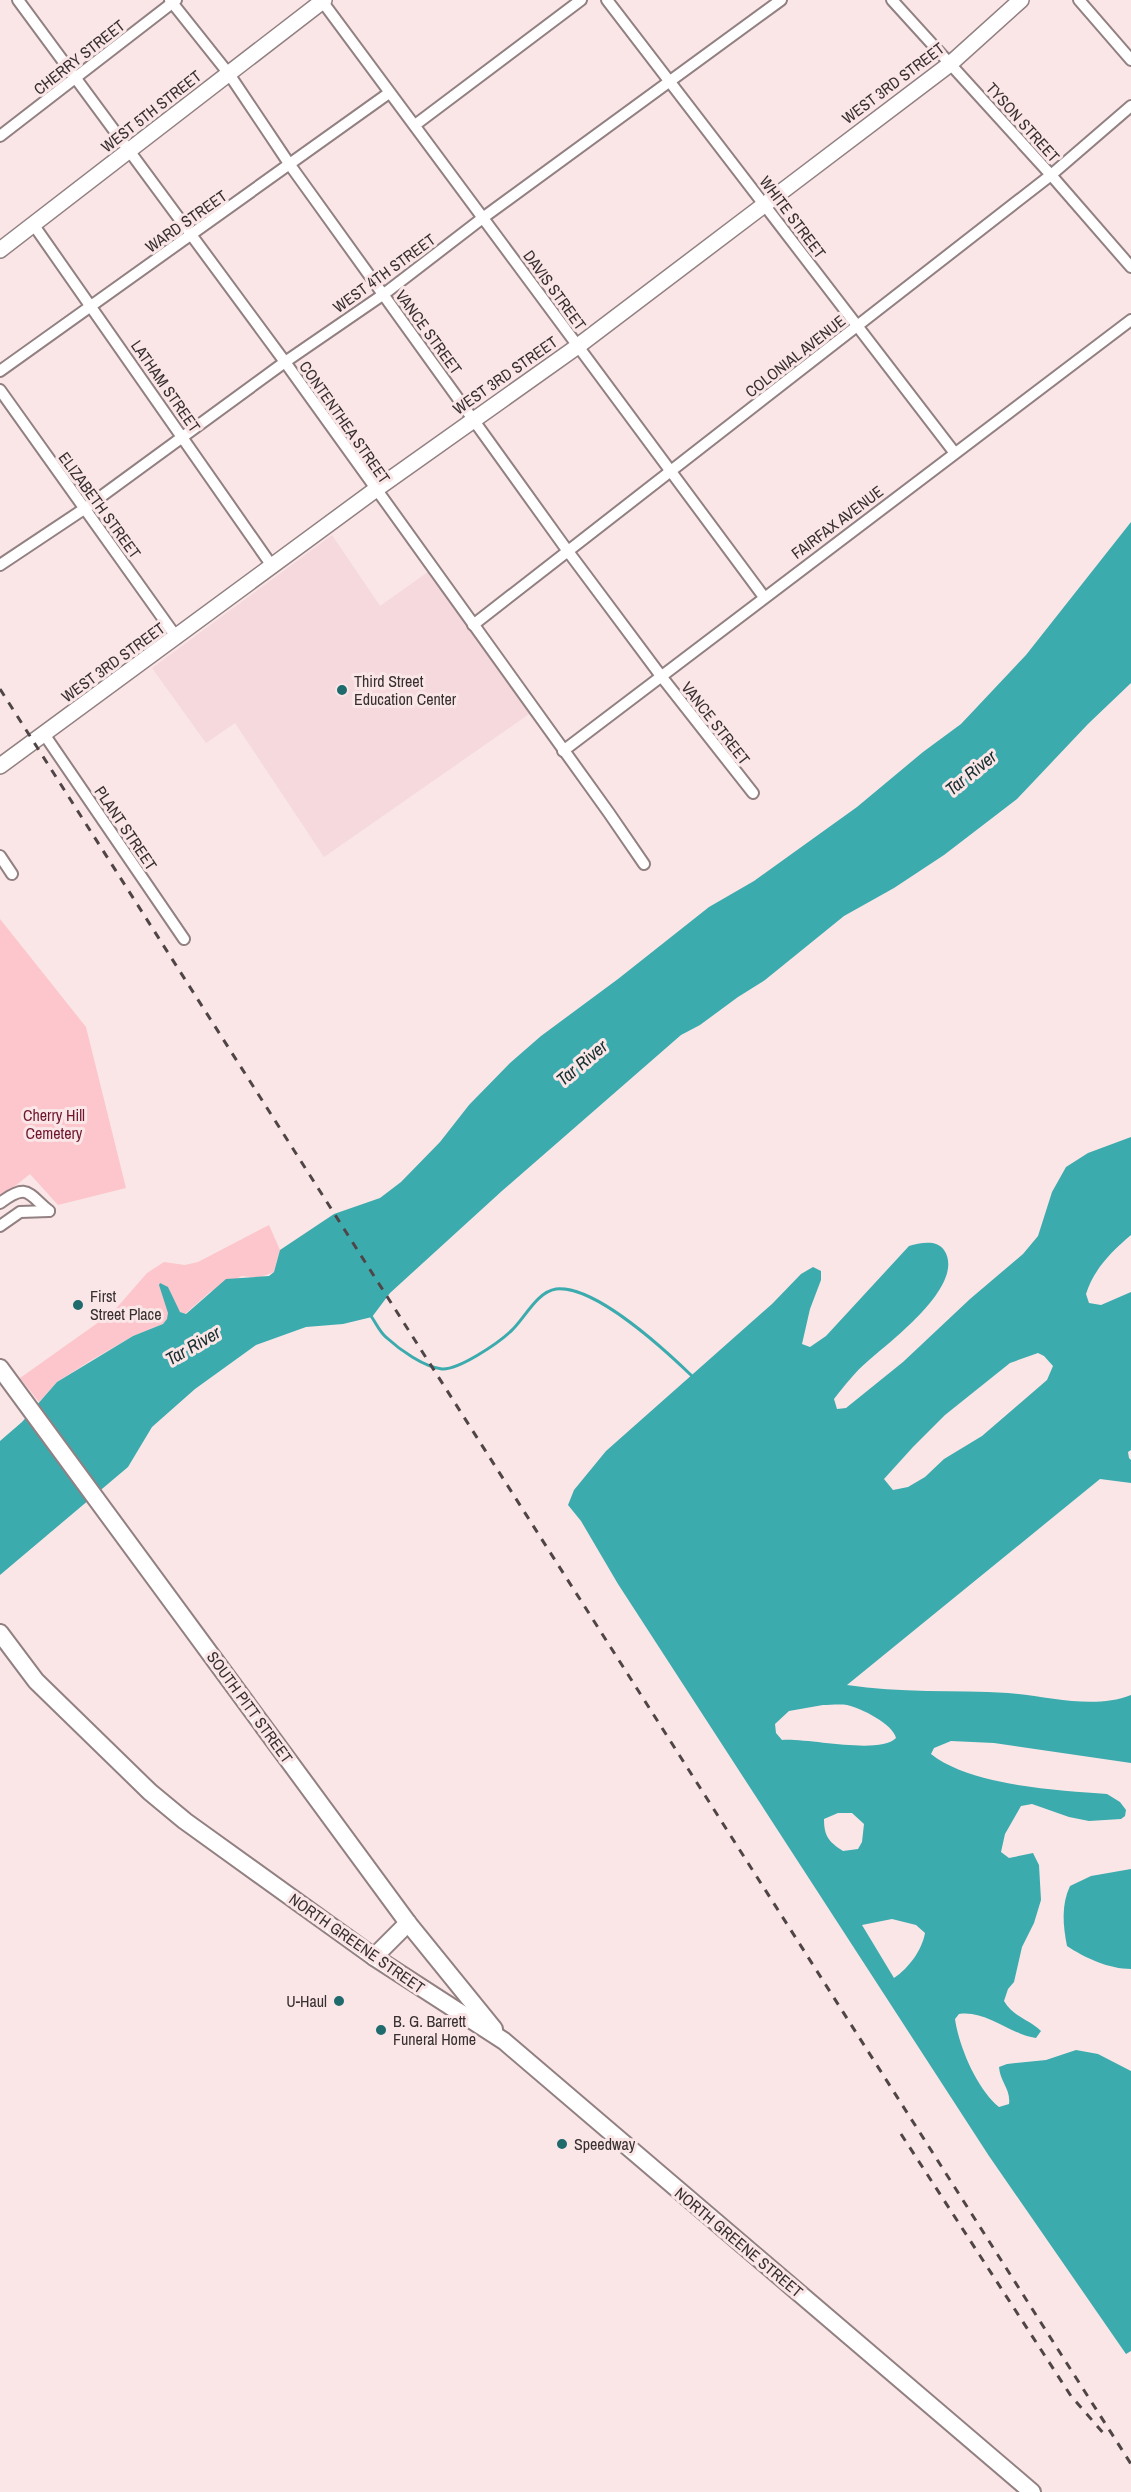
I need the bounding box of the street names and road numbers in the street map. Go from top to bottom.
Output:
street label: CHERRY STREET [29,14,129,100]
street label: WEST 3RD STREET [837,37,949,129]
street label: WEST 5TH STREET [96,65,206,157]
street label: TYSON STREET [981,77,1065,167]
street label: WHITE STREET [755,171,831,263]
street label: WARD STREET [141,185,231,257]
street label: WEST 4TH STREET [328,228,440,318]
street label: DAVIS STREET [519,246,591,334]
street label: VANCE STREET [391,285,467,379]
street label: COLONIAL AVENUE [740,310,850,402]
street label: WEST 3RD STREET [448,331,562,419]
street label: LATHAM STREET [126,336,206,436]
street label: CONTENTHEA STREET [294,356,396,488]
street label: ELIZABETH STREET [54,447,146,563]
street label: FAIRFAX AVENUE [786,480,888,564]
street label: WEST 3RD STREET [57,617,169,707]
street label: VANCE STREET [677,677,755,769]
street label: PLANT STREET [90,781,162,875]
street label: SOUTH PITT STREET [202,1647,298,1767]
street label: NORTH GREENE STREET [285,1888,429,1998]
street label: NORTH GREENE STREET [670,2182,808,2302]

